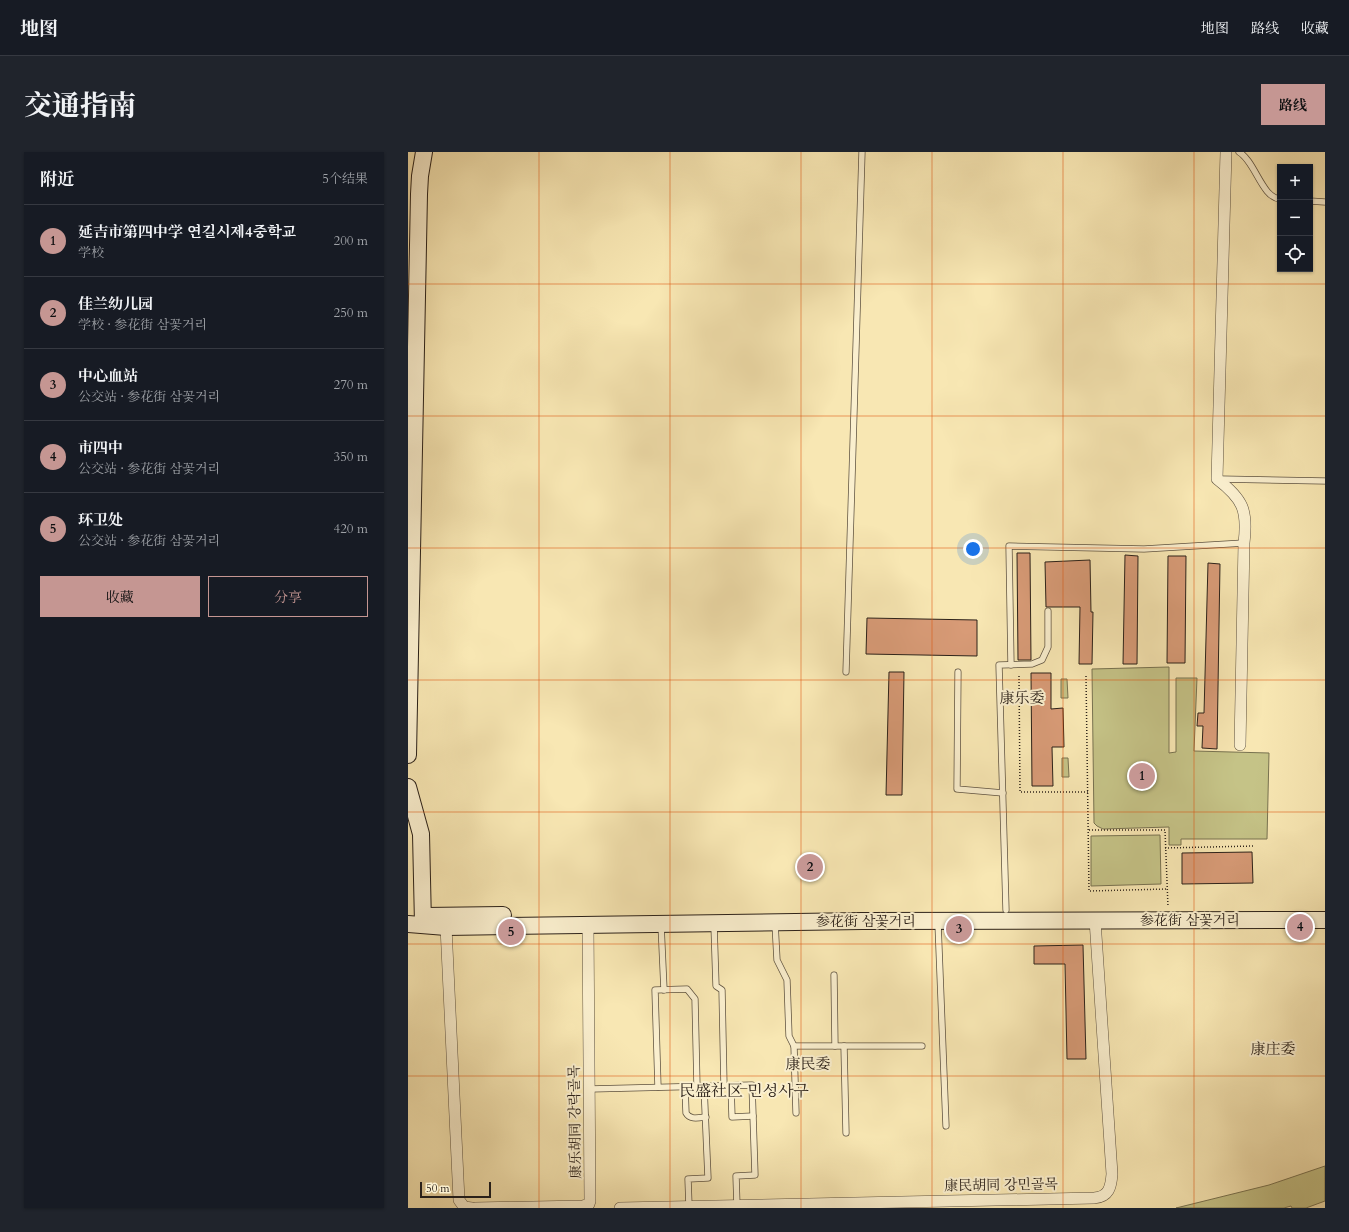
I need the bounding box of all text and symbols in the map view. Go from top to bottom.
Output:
text: 地图 [20,16,58,42]
text: 地图 [1201,19,1229,38]
text: 路线 [1251,19,1279,38]
text: 收藏 [1301,19,1329,38]
button: 路线 [1261,84,1325,125]
text: 交通指南 [24,87,136,125]
map controls [1277,164,1313,272]
button: + [1277,164,1313,200]
text: 附近 [40,168,74,191]
text: 5个结果 [322,170,368,188]
button: − [1277,200,1313,236]
text: 延吉市第四中学 연길시제4중학교 [78,222,296,242]
text: 1 [50,232,56,250]
text: 200 m [334,232,368,250]
button: locate [1277,236,1313,272]
text: 学校 [78,244,104,262]
text: 佳兰幼儿园 [78,294,153,314]
text: 2 [50,304,56,322]
text: 250 m [334,304,368,322]
text: 学校 · 参花街 삼꽃거리 [78,316,207,334]
text: 中心血站 [78,366,138,386]
text: 3 [50,376,56,394]
text: 270 m [334,376,368,394]
text: 公交站 · 参花街 삼꽃거리 [78,388,220,406]
text: 市四中 [78,438,123,458]
text: 4 [50,448,56,466]
text: 350 m [334,448,368,466]
text: 公交站 · 参花街 삼꽃거리 [78,460,220,478]
text: 环卫处 [78,510,123,530]
text: 5 [50,520,56,538]
text: 420 m [334,520,368,538]
text: 公交站 · 参花街 삼꽃거리 [78,532,220,550]
your location [963,539,983,559]
button: 收藏 [40,576,200,617]
button: 分享 [208,576,368,617]
district label: 康乐委 [999,688,1045,708]
pin: 1 [1129,761,1155,791]
pin: 2 [797,852,823,882]
street label: 参花街 삼꽃거리 [1140,911,1240,930]
street label: 参花街 삼꽃거리 [816,912,916,931]
pin: 4 [1287,912,1313,942]
pin: 3 [946,914,972,944]
pin: 5 [498,917,524,947]
district label: 康庄委 [1250,1039,1296,1059]
district label: 康民委 [785,1054,831,1074]
street label: 康乐胡同 강락골목 [564,1064,585,1179]
district label: 民盛社区 민성사구 [679,1080,809,1102]
street label: 康民胡同 강민골목 [944,1174,1059,1195]
scale bar [420,1180,491,1199]
text: 50 m [426,1181,450,1196]

